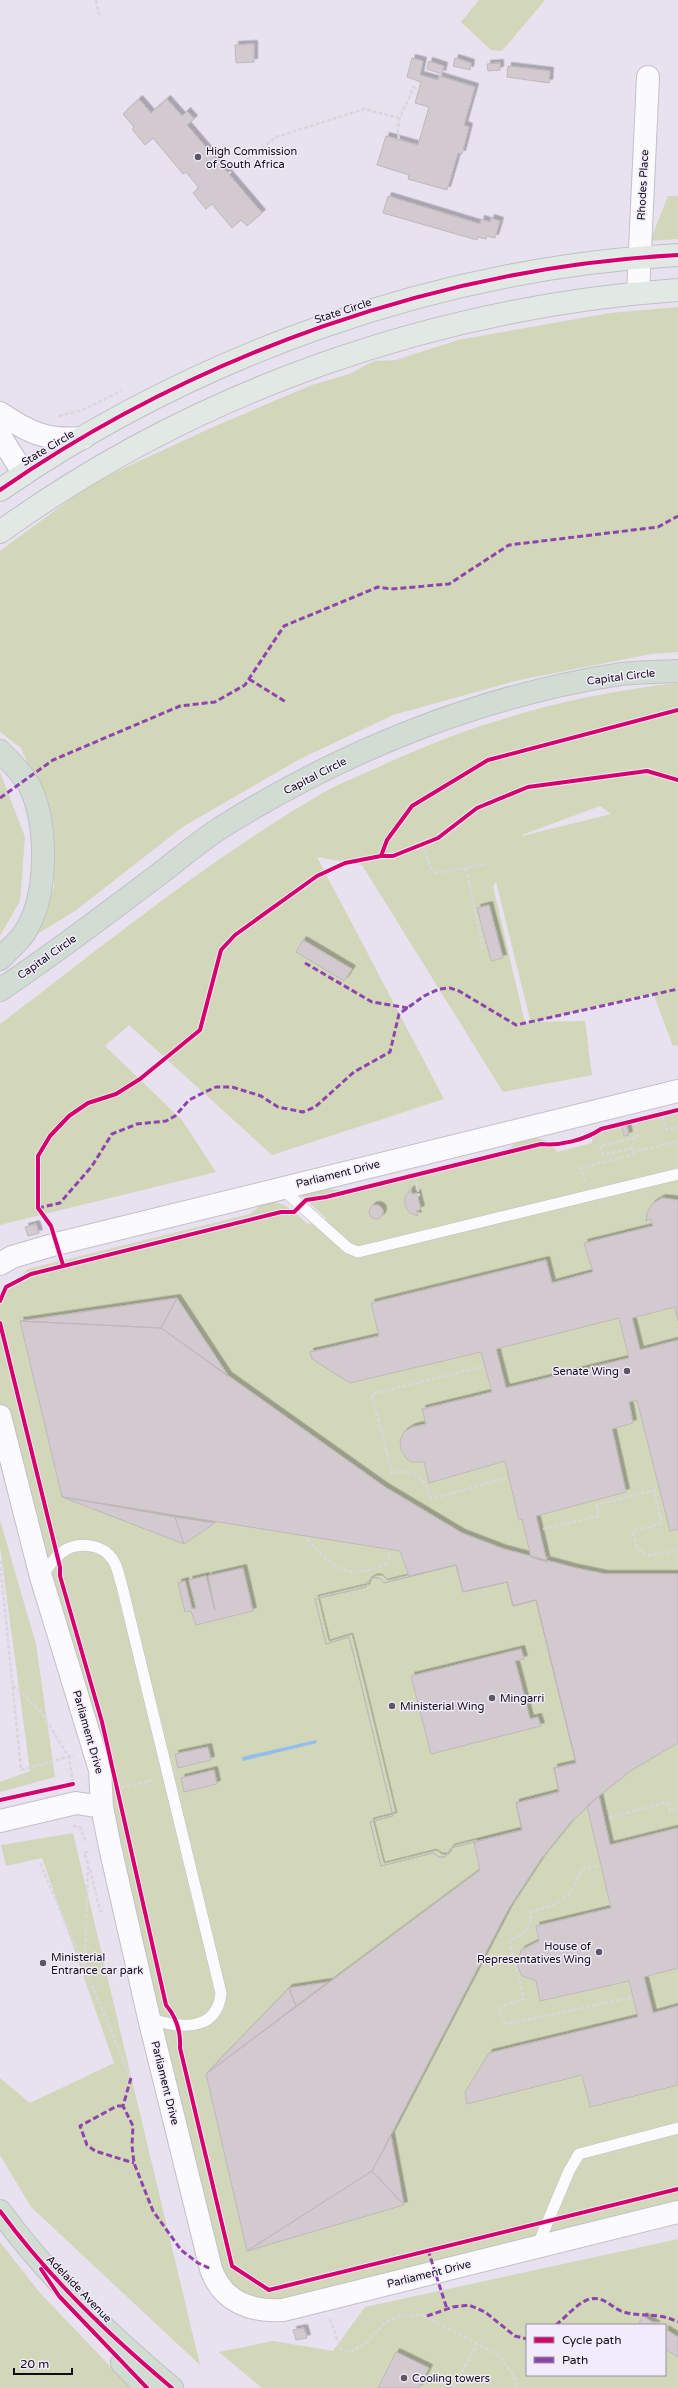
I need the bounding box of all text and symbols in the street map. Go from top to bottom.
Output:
place label: High Commission of South Africa [206,145,297,171]
street label: Rhodes Place [635,149,651,221]
marker: High Commission of South Africa [193,152,203,162]
street label: State Circle [313,296,373,326]
street label: State Circle [19,427,77,469]
street label: Capital Circle [586,666,656,688]
street label: Capital Circle [281,755,349,797]
street label: Capital Circle [15,932,79,982]
street label: Parliament Drive [295,1157,381,1191]
place label: Senate Wing [553,1365,619,1378]
marker: Senate Wing [622,1366,632,1376]
street label: Parliament Drive [70,1689,106,1775]
place label: Mingarri [500,1692,544,1705]
marker: Mingarri [487,1693,497,1703]
place label: Ministerial Wing [400,1700,484,1713]
marker: Ministerial Wing [387,1701,397,1711]
place label: House of Representatives Wing [477,1940,592,1966]
marker: House of Representatives Wing [594,1947,604,1957]
place label: Ministerial Entrance car park [51,1951,143,1977]
marker: Ministerial Entrance car park [38,1958,48,1968]
street label: Parliament Drive [148,2040,182,2126]
street label: Adelaide Avenue [44,2253,114,2325]
street label: Parliament Drive [386,2257,472,2291]
legend [526,2324,666,2376]
text: Cycle path [562,2333,621,2347]
scale bar [14,2350,72,2376]
text: Path [562,2353,588,2367]
text: 20 m [20,2357,49,2371]
place label: Cooling towers [412,2372,490,2385]
marker: Cooling towers [399,2373,409,2383]

